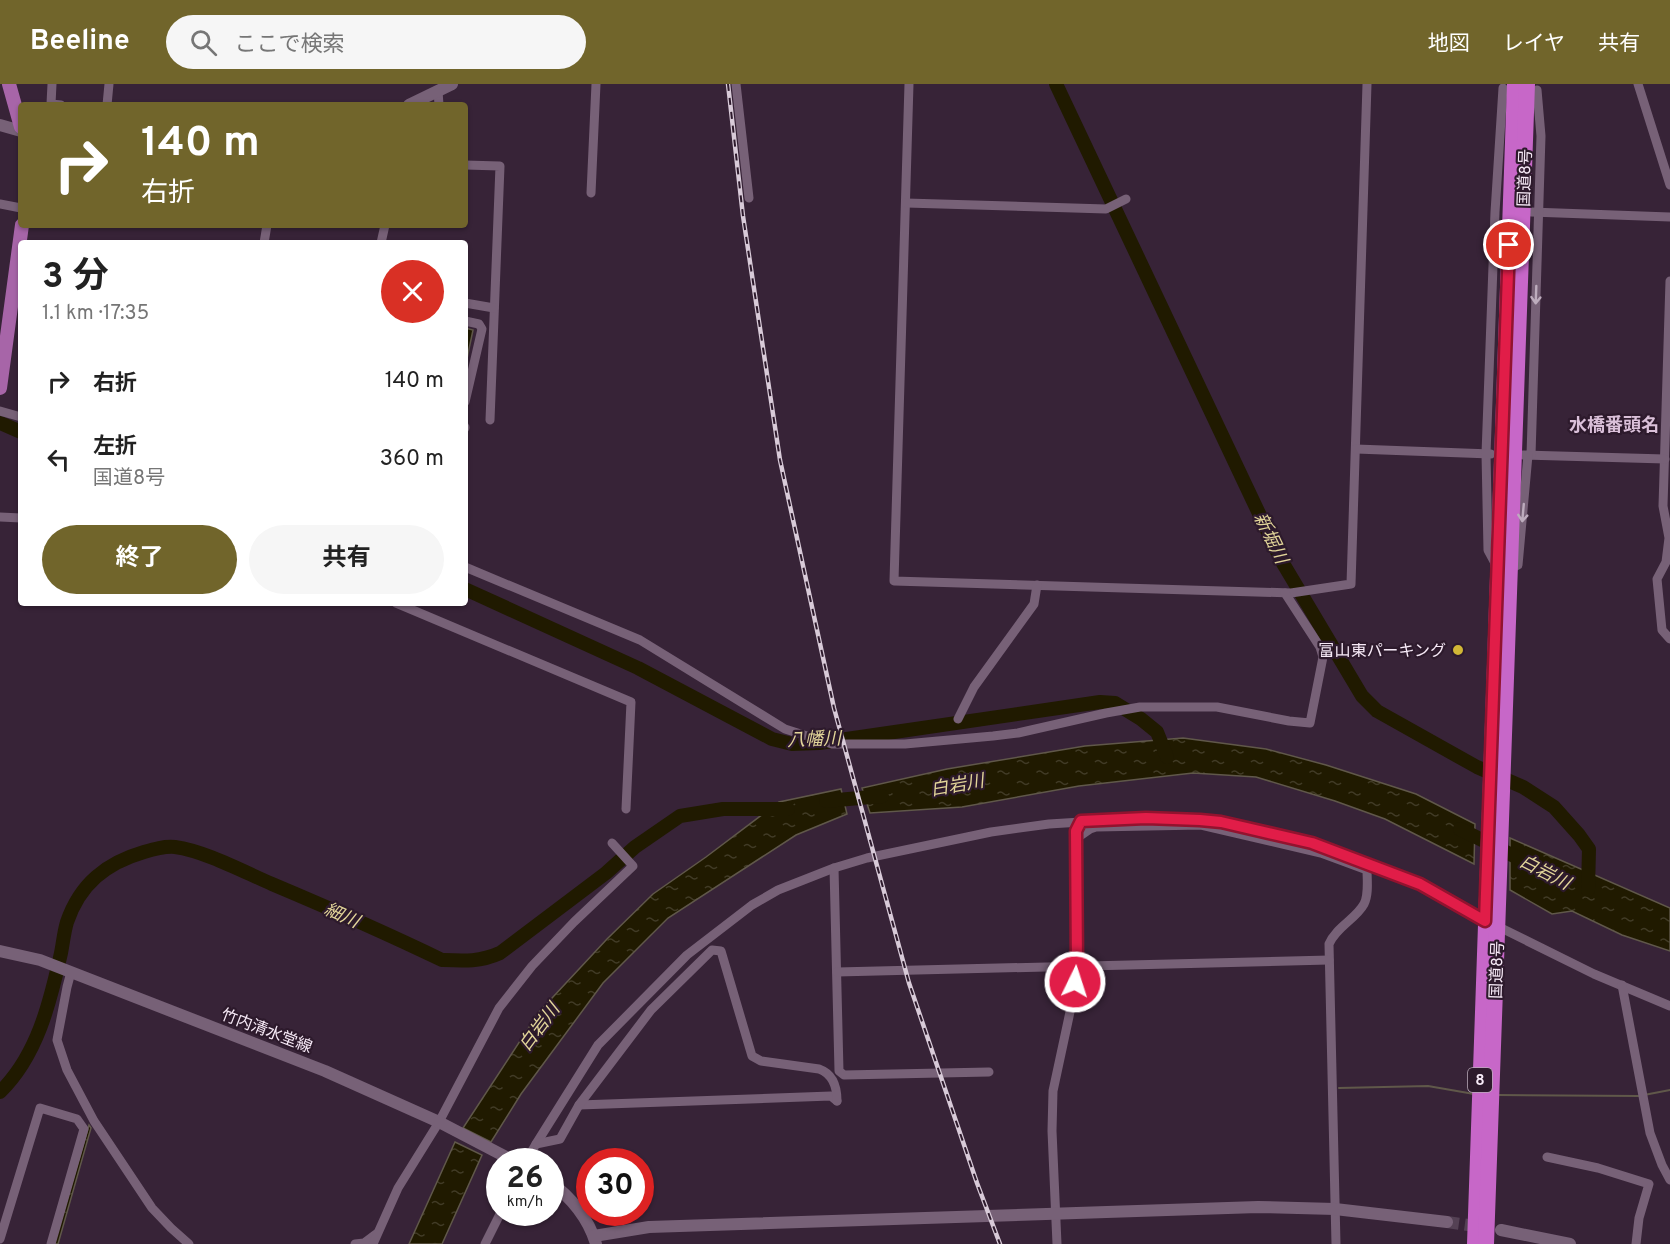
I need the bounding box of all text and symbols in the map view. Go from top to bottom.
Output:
search box [166,15,586,69]
text: Beeline [30,24,130,60]
icon: search [187,26,220,59]
text: 地図 [1428,31,1470,58]
text: レイヤ [1503,31,1565,58]
text: 共有 [1598,31,1640,58]
text: ここで検索 [235,32,345,59]
text: 140 m [141,118,260,171]
icon: right [42,126,120,204]
street label: 国道8号 [1515,149,1537,207]
text: 右折 [141,177,195,211]
pin [1483,219,1534,270]
icon: arrive [1492,228,1525,261]
text: 3 分 [42,255,109,301]
button: close [381,260,444,323]
one-way arrow [1530,285,1541,305]
text: 1.1 km · 17:35 [42,301,149,327]
icon: right [42,365,75,398]
text: 140 m [385,368,444,395]
text: 右折 [93,371,137,398]
district label: 水橋番頭名 [1569,415,1659,438]
text: 左折 [93,434,137,461]
icon: left [42,443,75,476]
text: 360 m [380,446,444,473]
text: 国道8号 [93,466,165,492]
one-way arrow [1517,503,1528,523]
water label: 新堀川 [1247,509,1293,570]
button: 終了 [42,525,237,594]
button: 共有 [249,525,444,594]
place label: 富山東パーキング [1318,642,1446,662]
marker: 富山東パーキング [1451,643,1465,657]
water label: 八幡川 [787,728,843,753]
water label: 白岩川 [929,770,988,802]
water label: 白岩川 [1515,851,1575,897]
water label: 細川 [320,899,364,935]
street label: 国道8号 [1487,941,1509,999]
position arrow [1043,950,1107,1014]
water label: 白岩川 [515,998,567,1056]
street label: 竹内清水堂線 [218,1005,315,1058]
road number: 8 [1468,1068,1492,1092]
speed limit sign: 30 [576,1148,654,1226]
text: 26 [507,1161,543,1198]
text: km/h [507,1193,543,1212]

